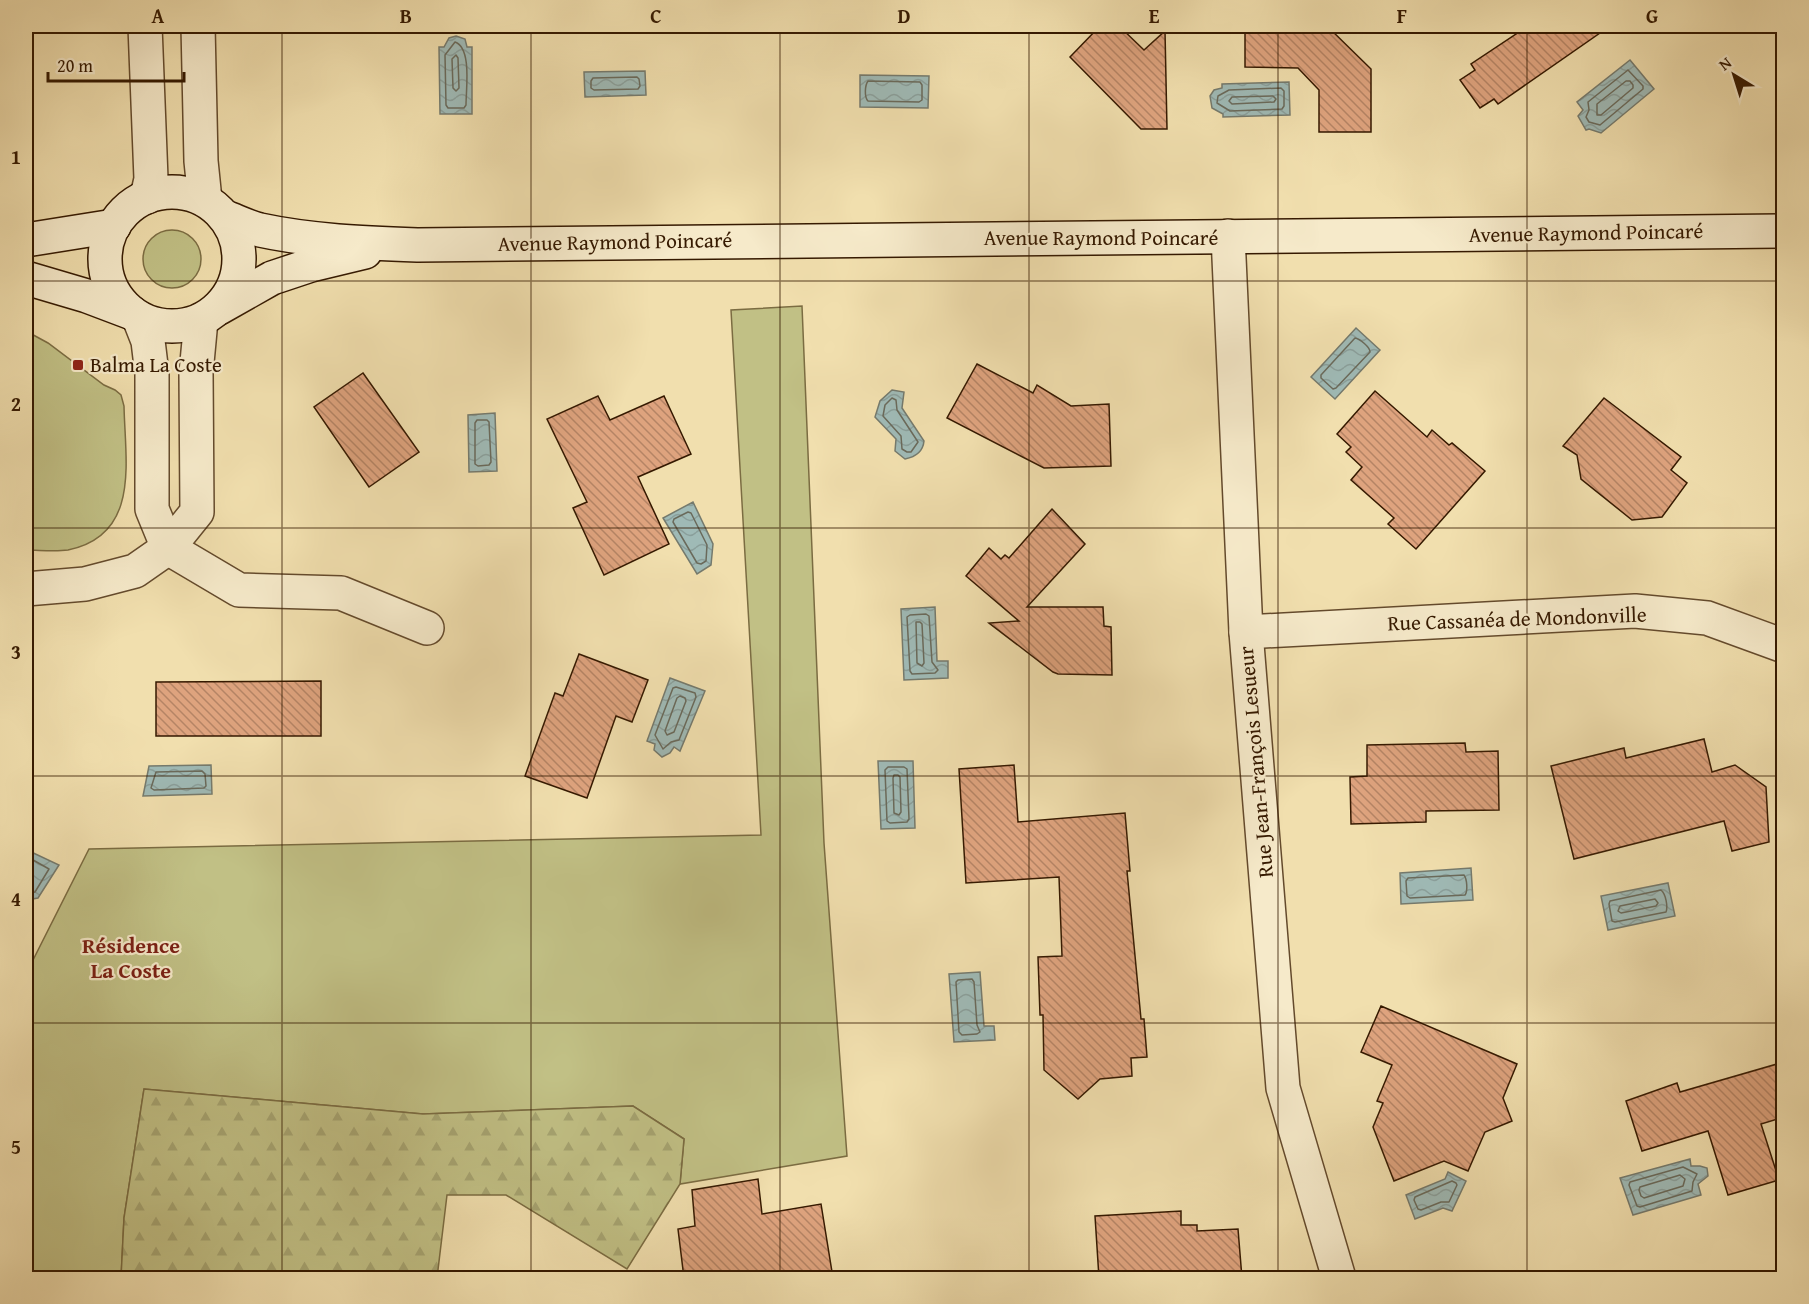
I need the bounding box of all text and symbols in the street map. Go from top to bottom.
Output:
text: A [152,1,165,30]
text: B [400,1,412,30]
text: C [650,1,662,30]
text: D [897,1,911,30]
text: E [1149,1,1160,30]
text: F [1397,1,1407,30]
text: G [1646,1,1658,30]
scale bar [48,45,184,83]
north arrow [1704,45,1764,105]
text: N [1713,50,1737,76]
text: 20 m [57,52,93,79]
text: 1 [11,142,21,171]
street label: Avenue Raymond Poincaré [1468,215,1704,250]
street label: Avenue Raymond Poincaré [984,222,1218,253]
street label: Avenue Raymond Poincaré [497,224,733,259]
place label: Balma La Coste [90,349,222,380]
marker: Balma La Coste [71,358,85,372]
text: 2 [11,389,21,418]
street label: Rue Cassanéa de Mondonville [1387,598,1647,639]
text: 3 [11,637,21,666]
street label: Rue Jean-François Lesueur [1230,645,1281,879]
text: 4 [11,884,21,913]
district label: Résidence La Coste [82,929,180,986]
text: 5 [11,1132,21,1161]

